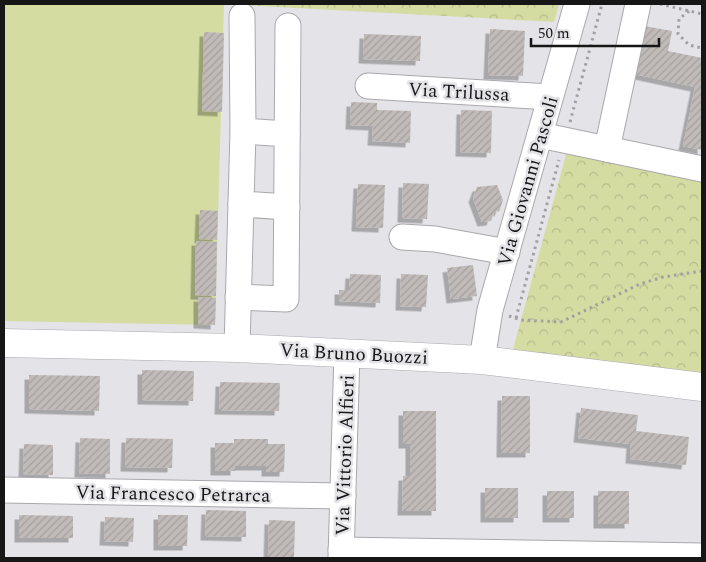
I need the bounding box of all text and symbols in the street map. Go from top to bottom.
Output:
scale bar [531,15,658,47]
text: 50 m [538,22,570,45]
street label: Via Trilussa [407,75,511,110]
street label: Via Giovanni Pascoli [490,93,567,270]
street label: Via Bruno Buozzi [279,336,429,373]
street label: Via Vittorio Alfieri [328,374,363,536]
street label: Via Francesco Petrarca [75,478,271,511]

